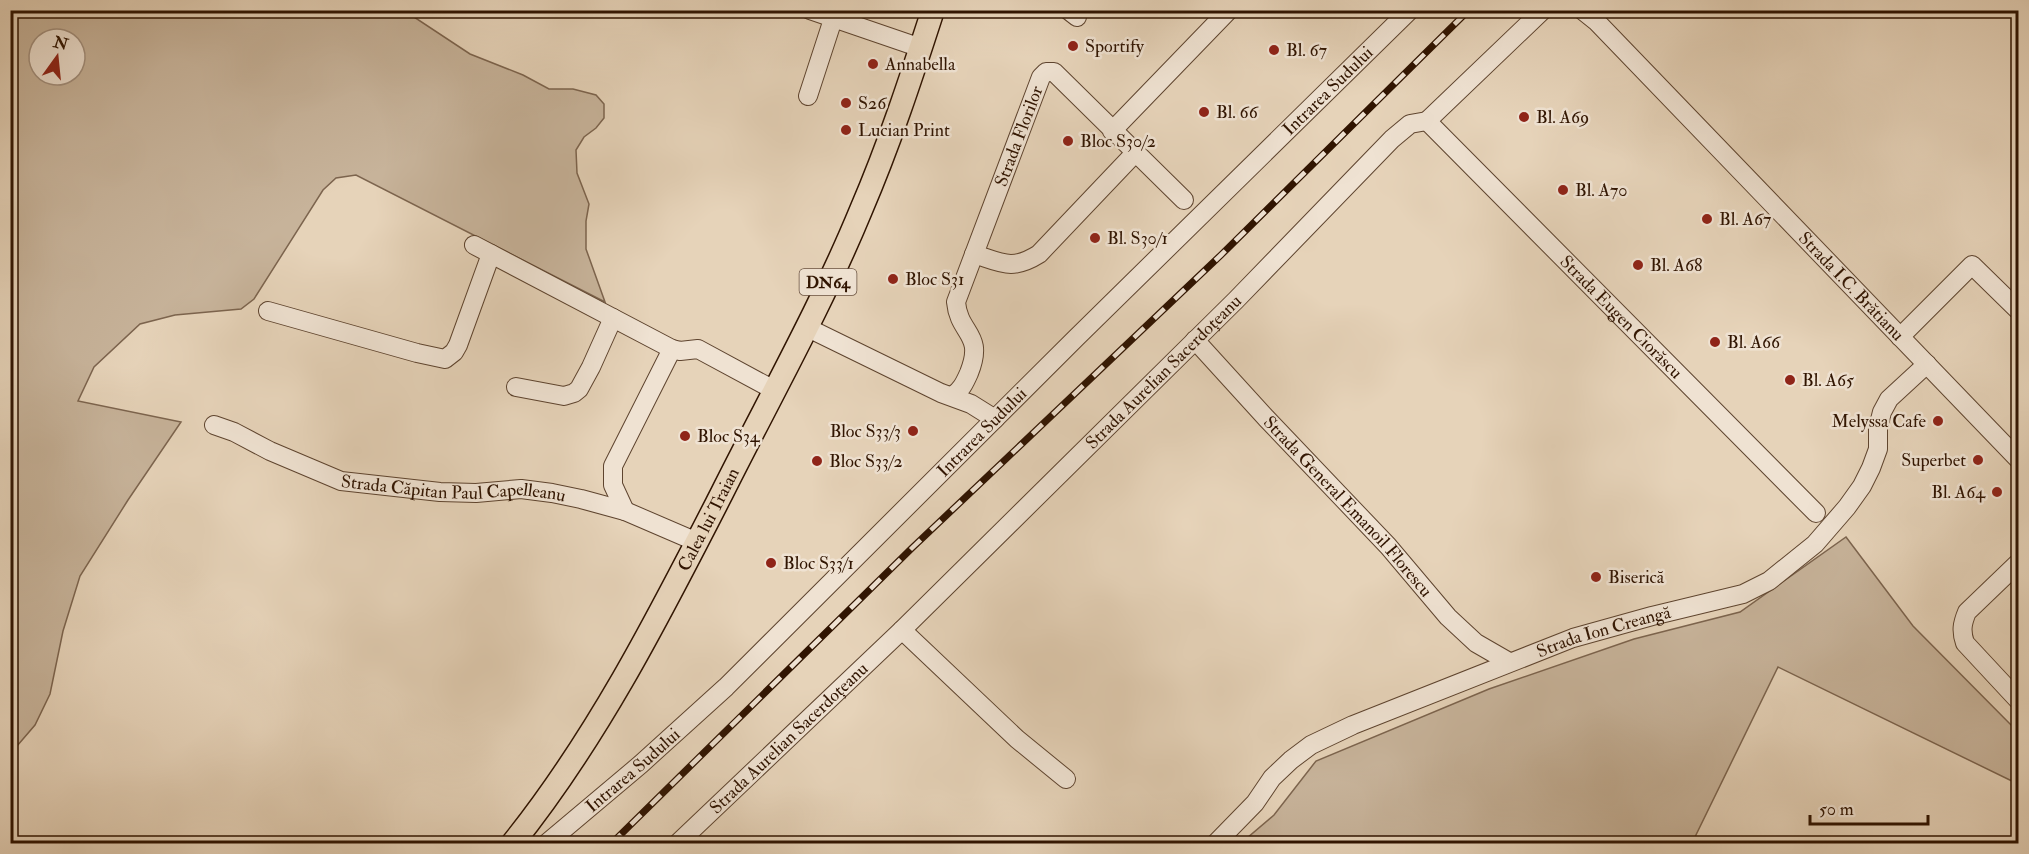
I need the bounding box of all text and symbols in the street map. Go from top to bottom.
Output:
north arrow [27,27,87,87]
text: N [50,32,71,55]
place label: Sportify [1085,35,1145,58]
marker: Sportify [1066,39,1080,53]
place label: Bl. 67 [1286,39,1327,62]
street label: Intrarea Sudului [1278,41,1378,141]
marker: Bl. 67 [1267,43,1281,57]
place label: Annabella [884,53,956,76]
marker: Annabella [866,57,880,71]
street label: Strada Florilor [990,82,1049,190]
place label: S26 [858,92,887,115]
marker: S26 [839,96,853,110]
place label: Bl. 66 [1216,101,1259,124]
marker: Bl. 66 [1197,105,1211,119]
place label: Bl. A69 [1536,106,1589,129]
marker: Bl. A69 [1517,110,1531,124]
place label: Lucian Print [858,119,950,142]
marker: Lucian Print [839,123,853,137]
place label: Bloc S30/2 [1080,130,1156,153]
marker: Bloc S30/2 [1061,134,1075,148]
place label: Bl. A70 [1575,179,1628,202]
marker: Bl. A70 [1556,183,1570,197]
place label: Bl. A67 [1719,208,1771,231]
marker: Bl. A67 [1700,212,1714,226]
place label: Bl. S30/1 [1107,227,1168,250]
street label: Strada I.C. Brătianu [1793,227,1909,346]
marker: Bl. S30/1 [1088,231,1102,245]
street label: Strada Eugen Ciorăscu [1555,251,1687,384]
place label: Bl. A68 [1650,254,1703,277]
marker: Bl. A68 [1631,258,1645,272]
place label: Bloc S31 [905,268,964,291]
road number: DN64 [800,269,856,295]
marker: Bloc S31 [886,272,900,286]
street label: Strada Aurelian Sacerdoțeanu [1081,290,1247,454]
place label: Bl. A66 [1727,331,1781,354]
marker: Bl. A66 [1708,335,1722,349]
place label: Bl. A65 [1802,369,1854,392]
marker: Bl. A65 [1783,373,1797,387]
street label: Intrarea Sudului [932,382,1032,482]
place label: Melyssa Cafe [1832,410,1926,433]
street label: Strada General Emanoil Florescu [1258,411,1437,602]
marker: Melyssa Cafe [1931,414,1945,428]
place label: Bloc S33/3 [830,420,901,443]
marker: Bloc S33/3 [906,424,920,438]
place label: Bloc S34 [697,425,761,448]
marker: Bloc S34 [678,429,692,443]
place label: Superbet [1901,449,1966,472]
place label: Bloc S33/2 [829,450,903,473]
marker: Superbet [1971,453,1985,467]
marker: Bloc S33/2 [810,454,824,468]
street label: Calea lui Traian [673,464,745,575]
street label: Strada Căpitan Paul Capelleanu [340,470,568,508]
place label: Bl. A64 [1931,481,1986,504]
marker: Bl. A64 [1990,485,2004,499]
place label: Bloc S33/1 [783,552,854,575]
marker: Bloc S33/1 [764,556,778,570]
place label: Biserică [1608,566,1665,589]
marker: Biserică [1589,570,1603,584]
street label: Strada Ion Creangă [1533,601,1674,663]
street label: Strada Aurelian Sacerdoțeanu [705,657,873,819]
street label: Intrarea Sudului [581,723,685,818]
scale bar [1810,788,1928,826]
text: 50 m [1819,798,1854,821]

